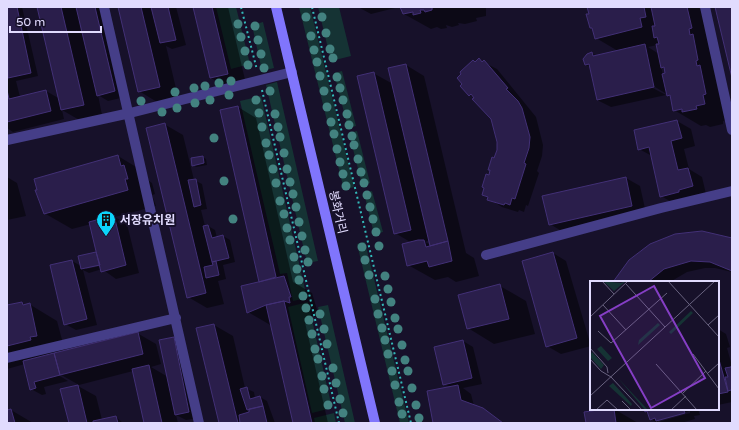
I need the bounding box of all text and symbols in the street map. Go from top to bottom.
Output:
scale bar [10,8,101,34]
text: 50 m [16,15,45,29]
street label: 봉화거리 [326,189,350,235]
building icon: 서장유치원 [95,209,117,237]
place label: 서장유치원 [120,213,175,227]
inset map [590,281,719,410]

